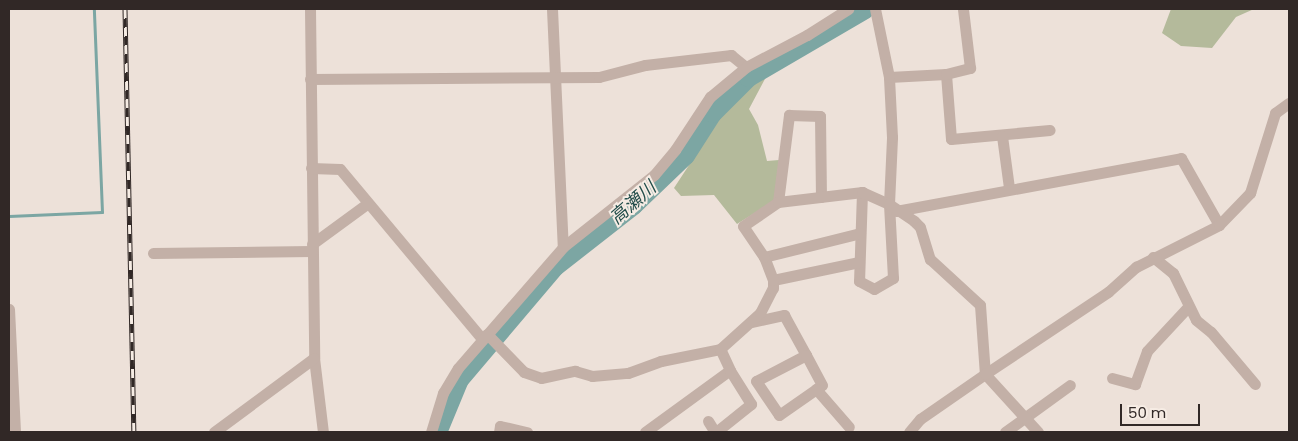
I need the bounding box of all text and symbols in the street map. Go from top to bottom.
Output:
water label: 高瀬川 [606,177,660,229]
scale bar [1123,394,1203,426]
text: 50 m [1128,402,1166,423]

